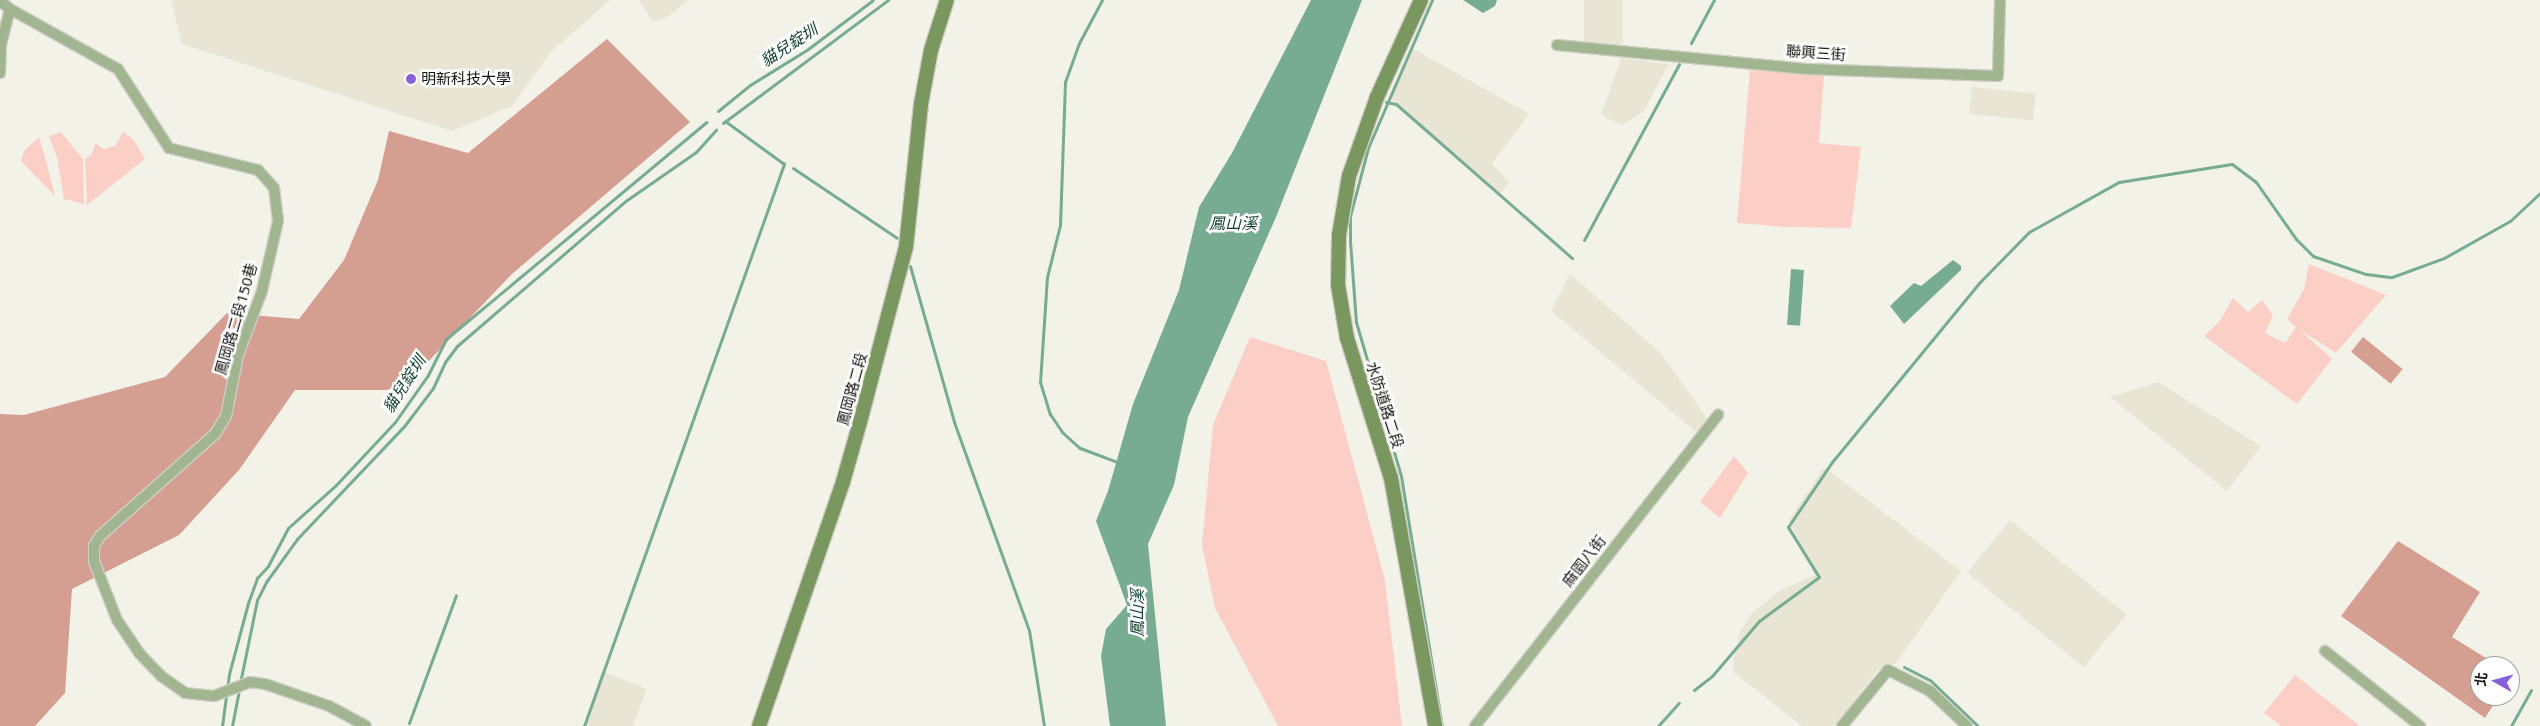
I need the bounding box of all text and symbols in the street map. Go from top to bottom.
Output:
water label: 貓兒錠圳 [757,20,821,70]
street label: 聯興三街 [1785,42,1847,64]
place label: 明新科技大學 [421,70,511,88]
marker: 明新科技大學 [405,73,417,85]
water label: 鳳山溪 [1209,213,1257,233]
street label: 鳳岡路二段150巷 [211,261,261,377]
street label: 鳳岡路二段 [834,350,870,428]
water label: 貓兒錠圳 [379,352,429,416]
street label: 水防道路二段 [1363,359,1407,451]
street label: 麻園八街 [1558,532,1610,590]
water label: 鳳山溪 [1127,589,1147,637]
north arrow [2470,656,2520,706]
text: 北 [2470,671,2491,687]

